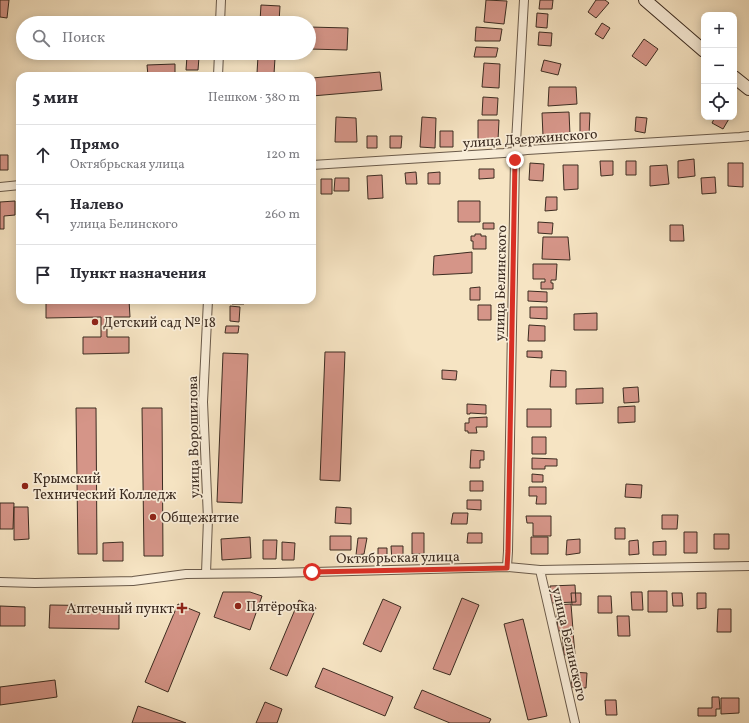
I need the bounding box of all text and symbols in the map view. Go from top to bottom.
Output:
map controls [701,12,737,120]
button: + [701,12,737,48]
search box [16,16,316,60]
icon: search [30,27,52,49]
text: Поиск [62,28,105,49]
button: − [701,48,737,84]
button: locate [701,84,737,120]
text: 5 мин [32,87,78,110]
text: Пешком · 380 m [208,89,300,107]
street label: улица Дзержинского [462,125,598,154]
text: Прямо [70,135,119,156]
icon: ahead [32,144,54,166]
text: 120 m [266,146,300,164]
route end [506,151,524,169]
text: Октябрьская улица [70,156,185,174]
text: Налево [70,195,124,216]
icon: left [32,204,54,226]
text: 260 m [265,206,300,224]
text: улица Белинского [70,216,178,234]
street label: улица Белинского [491,225,512,341]
icon: arrive [32,264,54,286]
text: Пункт назначения [70,264,206,285]
place label: Детский сад № 18 [103,314,216,333]
marker: Детский сад № 18 [90,317,100,327]
street label: улица Ворошилова [184,375,205,499]
place label: Крымский Технический Колледж [33,470,176,505]
marker: Крымский Технический Колледж [20,481,30,491]
place label: Общежитие [161,509,240,528]
marker: Общежитие [148,512,158,522]
street label: Октябрьская улица [336,548,460,569]
route start [303,563,321,581]
street label: улица Белинского [546,586,591,703]
place label: Пятёрочка [246,598,315,617]
place label: Аптечный пункт [67,600,174,619]
marker: Пятёрочка [233,601,243,611]
marker: Аптечный пункт [177,603,187,613]

